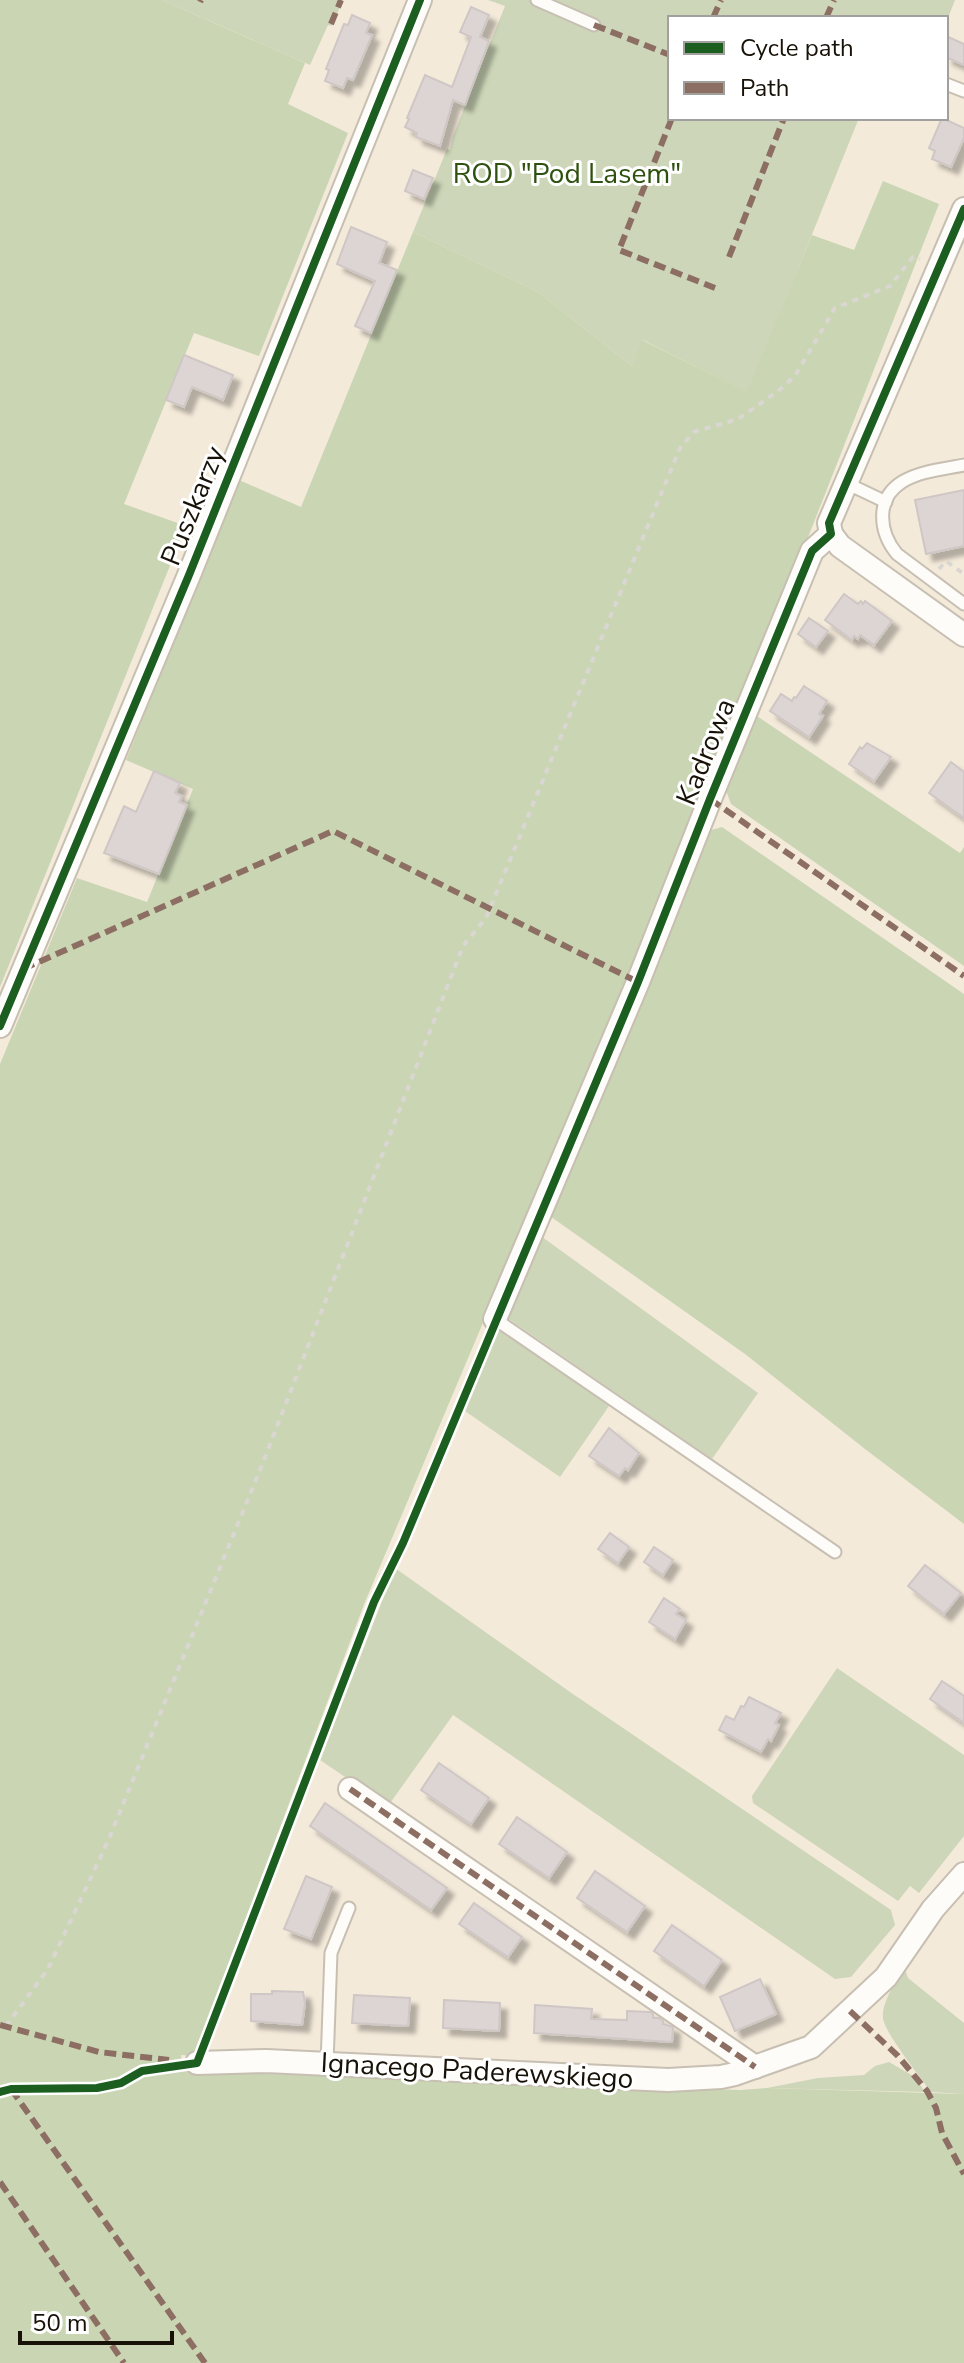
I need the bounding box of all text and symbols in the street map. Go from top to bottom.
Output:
legend [668,16,948,120]
text: Cycle path [740,32,854,64]
text: Path [740,72,789,104]
park label: ROD "Pod Lasem" [453,155,681,193]
street label: Puszkarzy [152,440,234,571]
street label: Kadrowa [667,693,745,811]
street label: Ignacego Paderewskiego [320,2044,634,2098]
scale bar [20,2295,172,2345]
text: 50 m [32,2307,88,2339]

